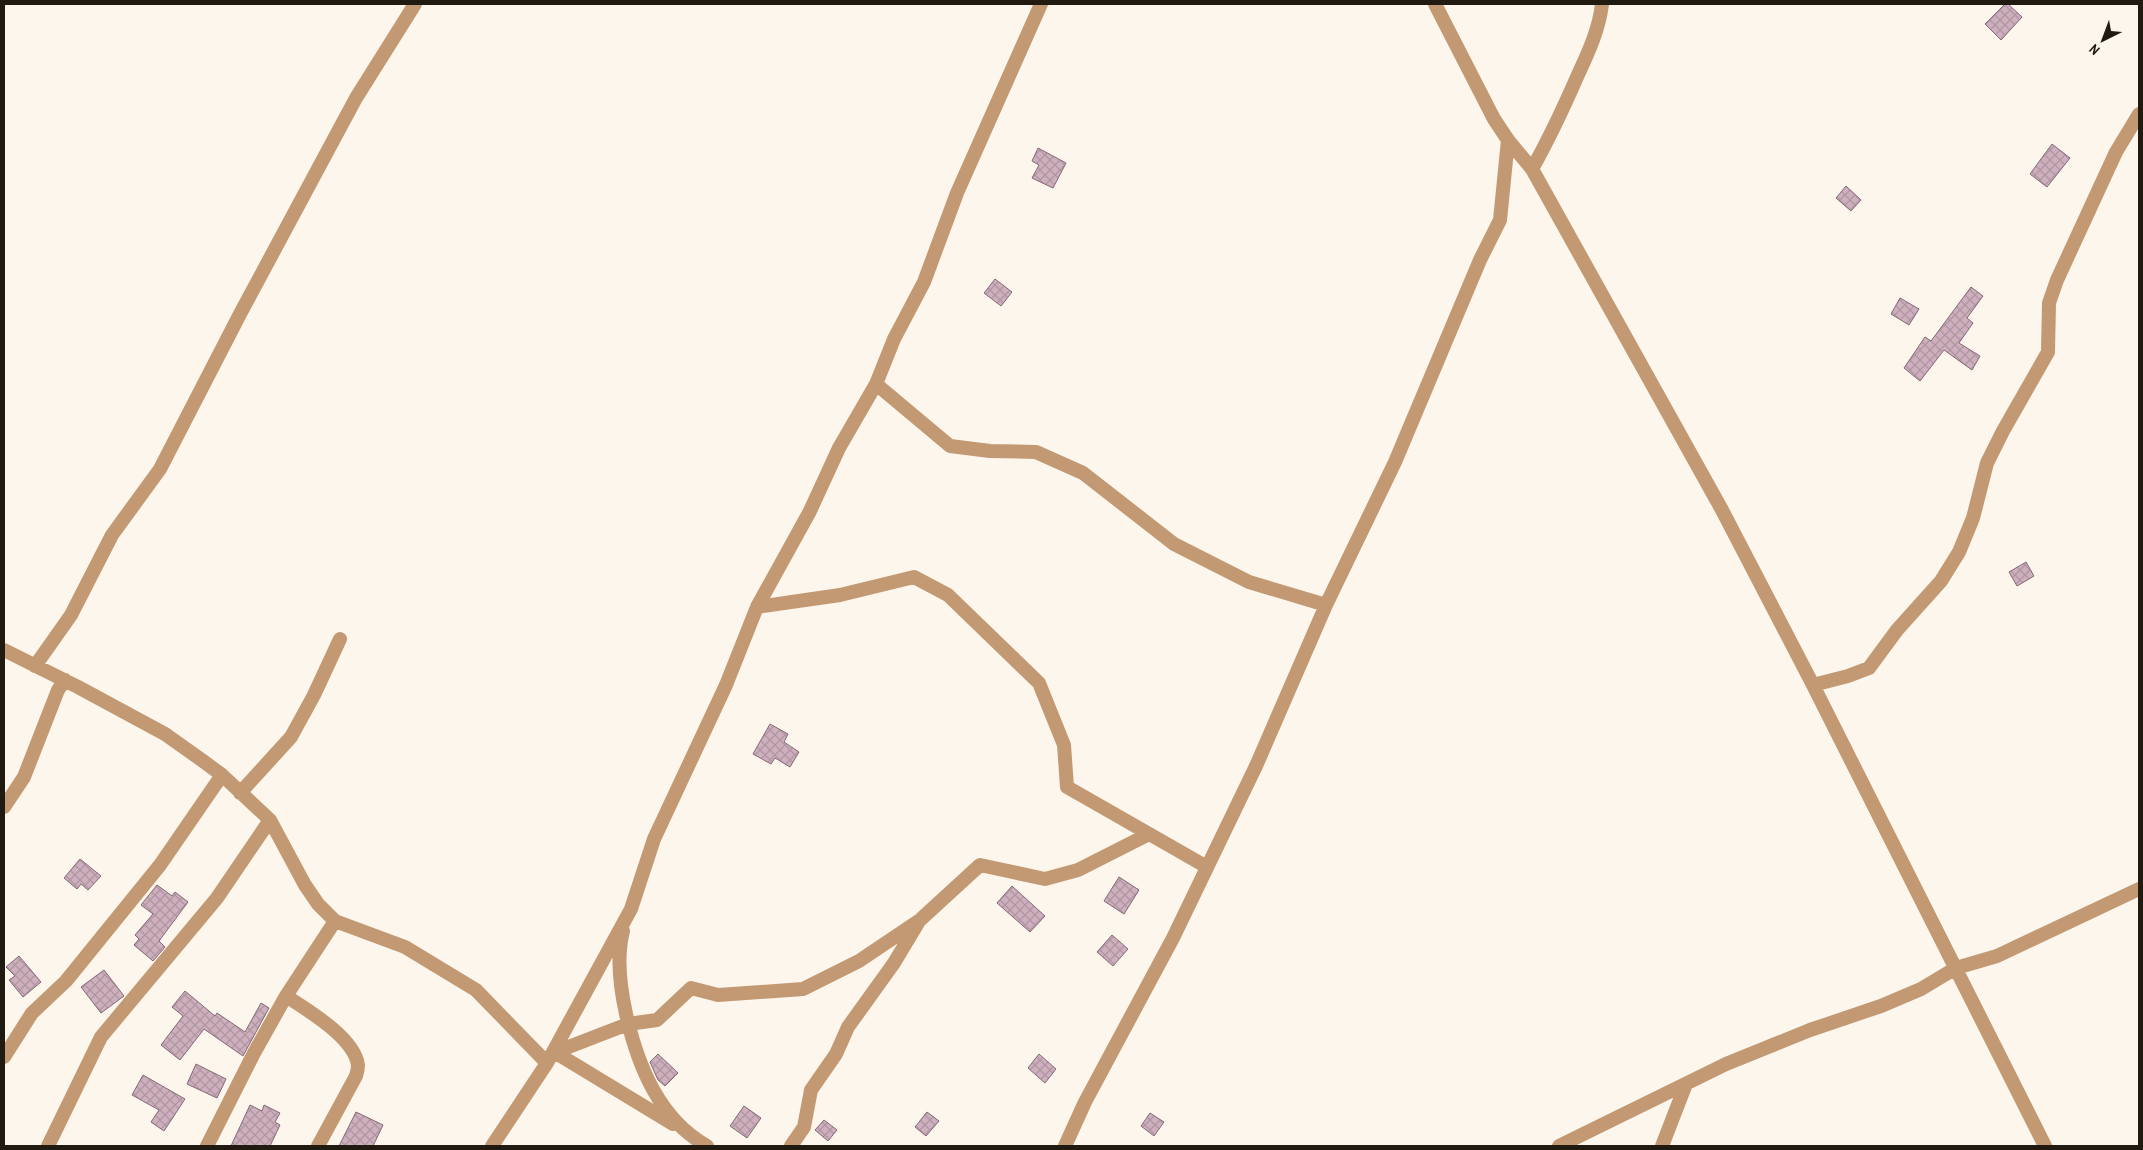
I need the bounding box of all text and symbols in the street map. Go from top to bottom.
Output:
north arrow [2078,15,2128,65]
text: N [2085,40,2103,59]

